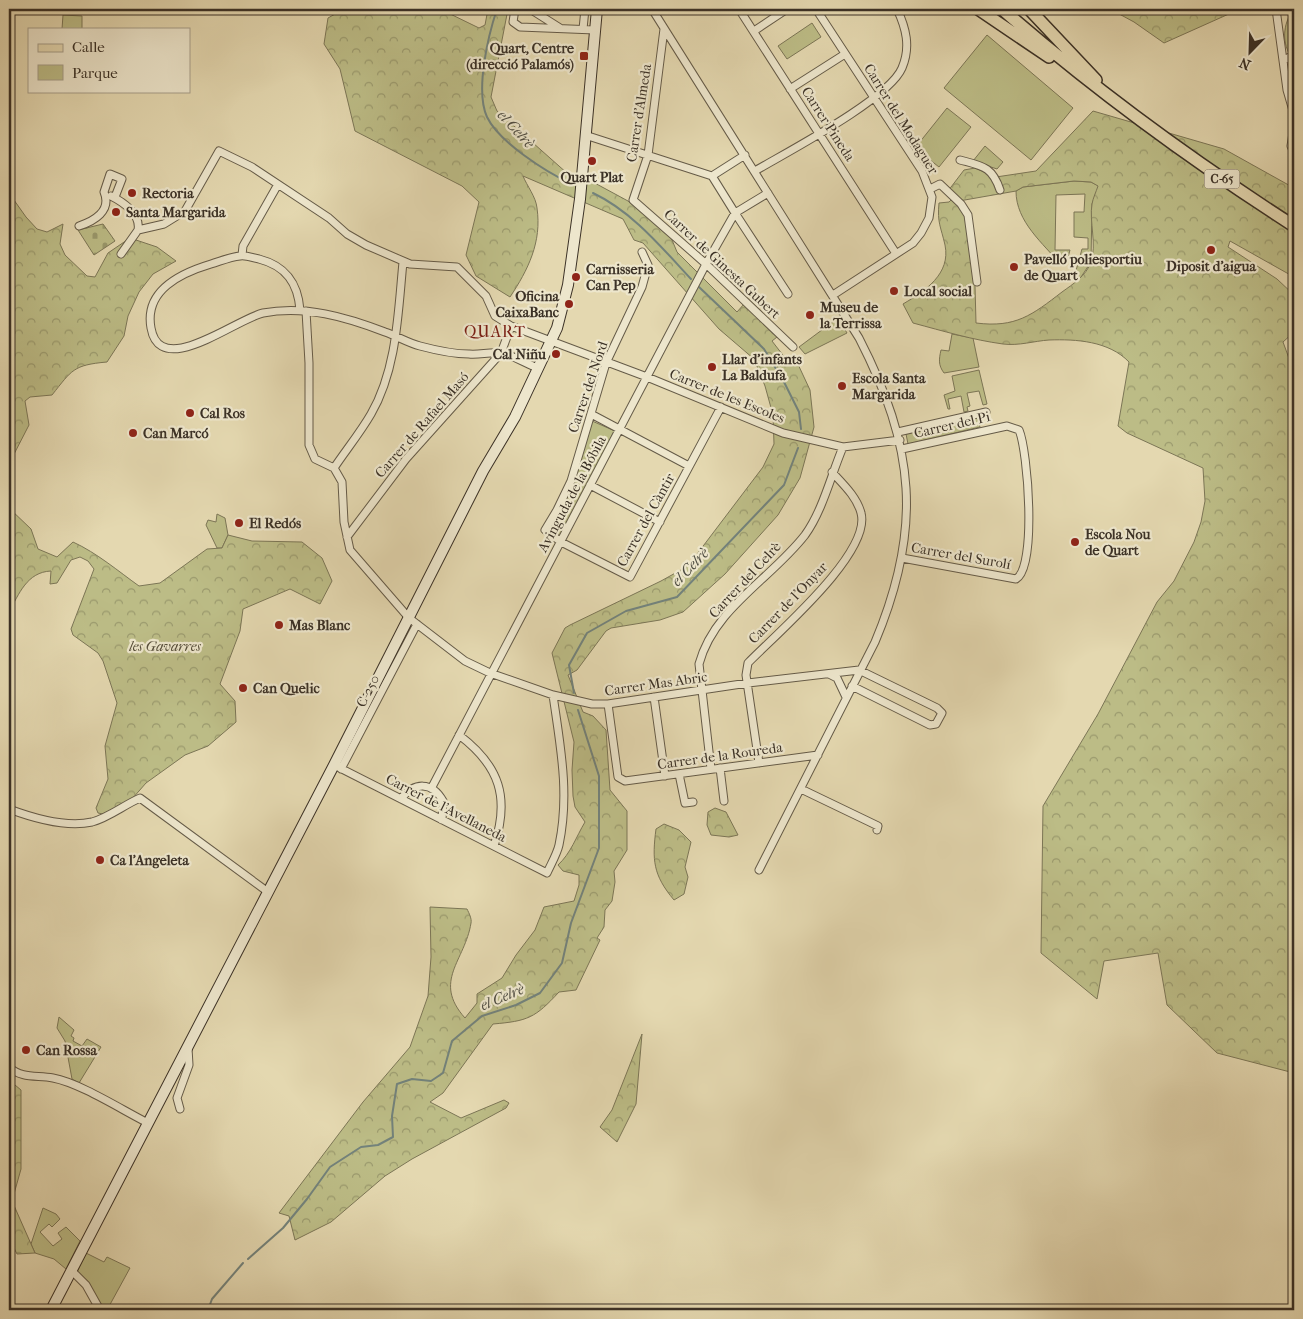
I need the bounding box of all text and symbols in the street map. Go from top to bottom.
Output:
legend [28,28,190,92]
north arrow [1226,28,1276,78]
text: Calle [72,38,105,56]
place label: Quart, Centre (direcció Palamós) [466,40,574,73]
marker: Quart, Centre (direcció Palamós) [578,50,590,62]
text: N [1237,53,1253,73]
street label: Carrer del Modaguer [860,61,942,178]
street label: Carrer d'Almeda [623,62,655,163]
text: Parque [72,64,118,82]
street label: Carrer Pineda [798,84,859,165]
water label: el Celrè [494,106,539,153]
marker: Quart Plat [586,155,598,167]
place label: Quart Plat [560,169,625,186]
road number: C-65 [1204,170,1240,188]
place label: Rectoria [142,185,194,202]
marker: Rectoria [126,187,138,199]
place label: Santa Margarida [126,204,226,221]
marker: Santa Margarida [110,206,122,218]
street label: Carrer de Ginesta Gubert [660,206,784,322]
marker: Diposit d'aigua [1205,244,1217,256]
place label: Pavelló poliesportiu de Quart [1024,251,1142,284]
place label: Diposit d'aigua [1166,258,1256,275]
place label: Carnisseria Can Pep [586,261,654,294]
marker: Pavelló poliesportiu de Quart [1008,261,1020,273]
marker: Carnisseria Can Pep [570,271,582,283]
place label: Local social [904,283,972,300]
marker: Local social [888,285,900,297]
place label: Oficina CaixaBanc [495,288,560,321]
marker: Oficina CaixaBanc [563,298,575,310]
place label: Museu de la Terrissa [819,299,882,332]
marker: Museu de la Terrissa [804,309,816,321]
district label: QUART [464,322,526,341]
street label: Carrer del Nord [564,339,612,435]
place label: Cal Niñu [493,346,546,363]
marker: Cal Niñu [550,348,562,360]
place label: Llar d'infants La Baldufa [722,351,803,384]
marker: Llar d'infants La Baldufa [706,361,718,373]
street label: Carrer de les Escoles [667,365,787,427]
street label: Carrer de Rafael Masó [371,369,473,481]
place label: Escola Santa Margarida [851,370,926,403]
marker: Escola Santa Margarida [836,380,848,392]
place label: Cal Ros [200,405,246,422]
marker: Cal Ros [184,407,196,419]
street label: Carrer del Pi [912,408,992,442]
place label: Can Marcó [143,425,209,442]
marker: Can Marcó [127,427,139,439]
street label: Avinguda de la Bóbila [534,432,610,556]
street label: Carrer del Càntir [613,470,679,570]
place label: El Redós [249,515,302,532]
marker: El Redós [233,517,245,529]
place label: Escola Nou de Quart [1085,526,1151,559]
marker: Escola Nou de Quart [1069,536,1081,548]
street label: Carrer del Celrè [705,538,785,622]
street label: Carrer del Surolí [910,539,1013,573]
water label: el Celrè [668,544,713,590]
street label: Carrer de l'Onyar [745,559,831,647]
place label: Mas Blanc [288,617,351,634]
marker: Mas Blanc [273,619,285,631]
park label: les Gavarres [128,638,201,655]
street label: Carrer Mas Abric [604,668,708,700]
street label: C-250 [353,672,383,710]
place label: Can Quelic [253,680,320,697]
marker: Can Quelic [237,682,249,694]
street label: Carrer de la Roureda [656,739,784,773]
street label: Carrer de l'Avellaneda [383,770,510,846]
place label: Ca l'Angeleta [110,852,189,869]
marker: Ca l'Angeleta [94,854,106,866]
water label: el Celrè [477,979,527,1014]
place label: Can Rossa [36,1042,97,1059]
marker: Can Rossa [20,1044,32,1056]

